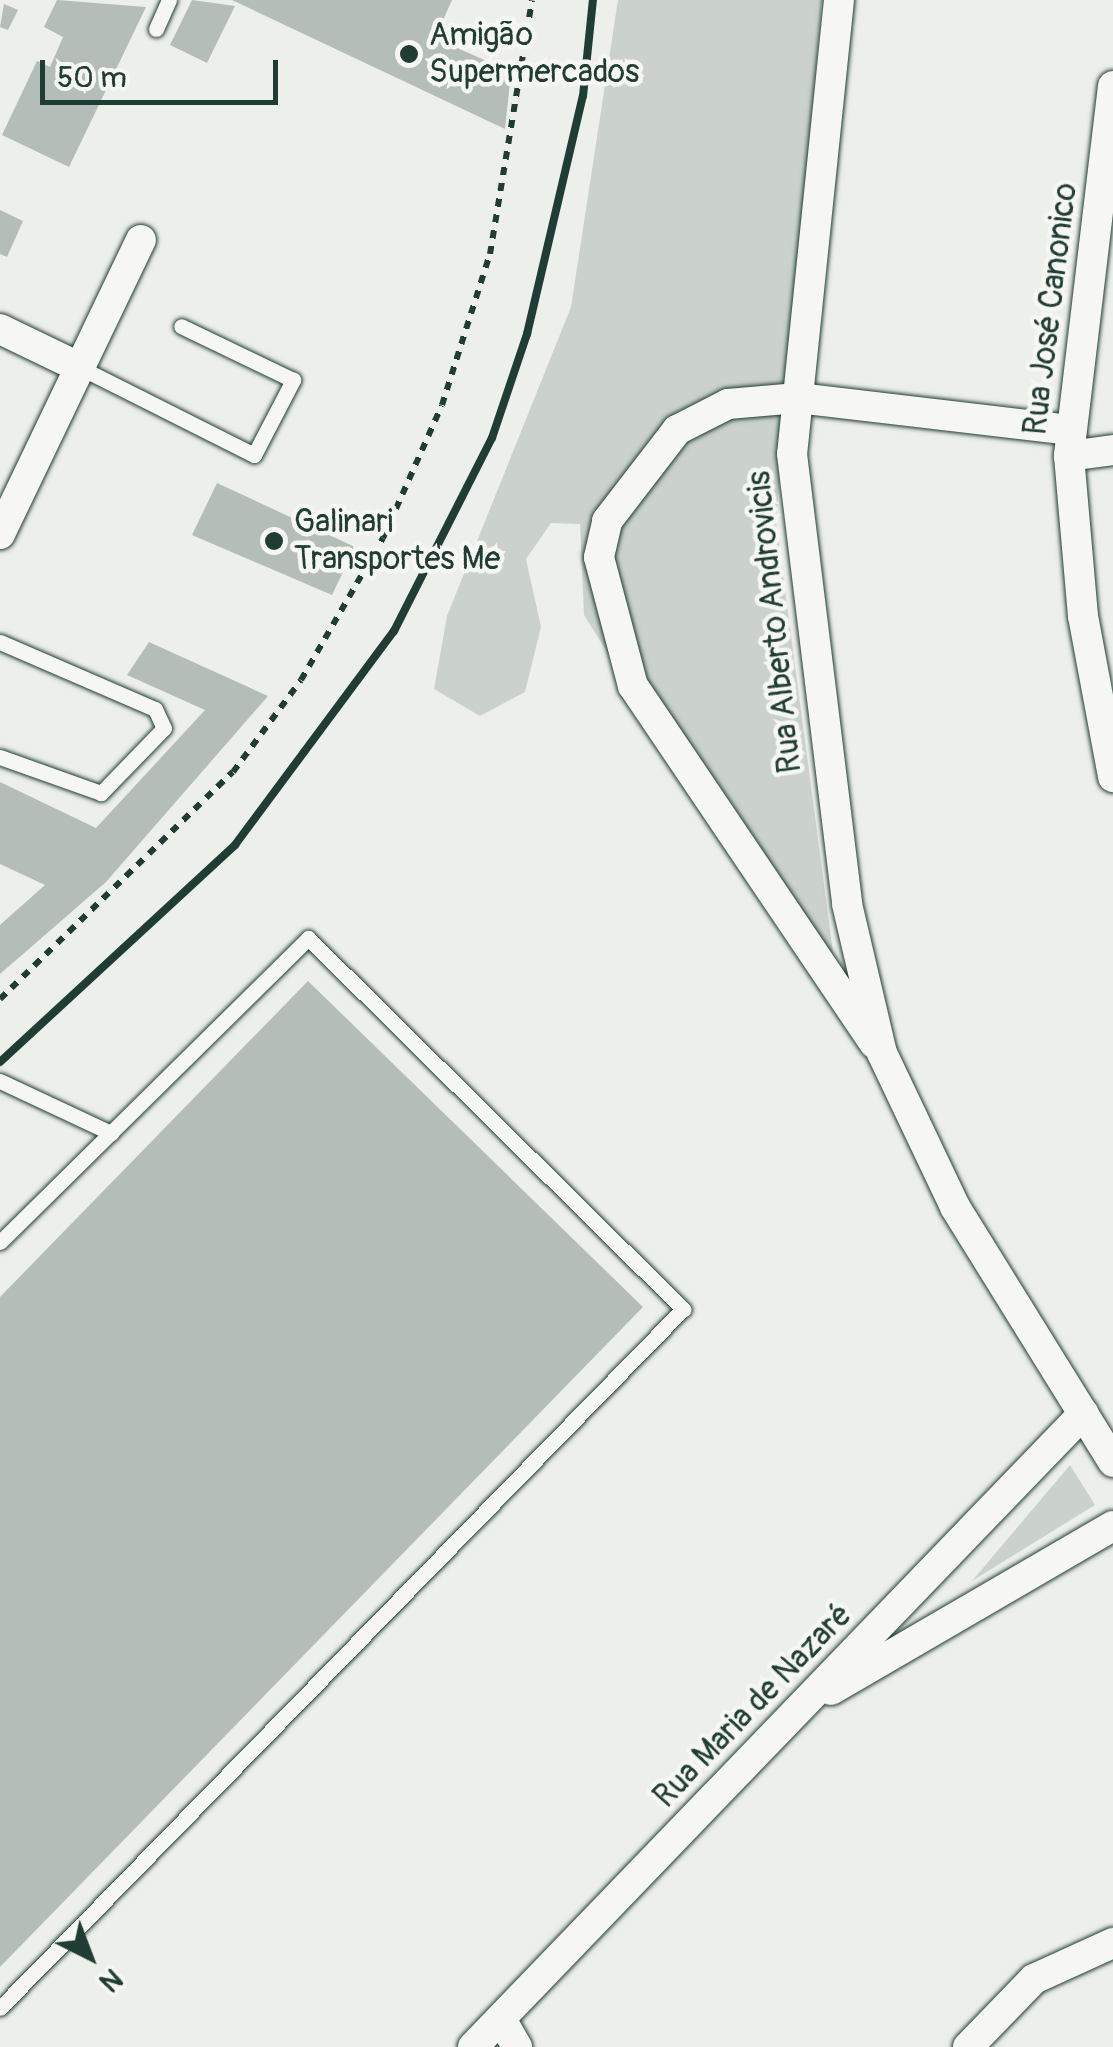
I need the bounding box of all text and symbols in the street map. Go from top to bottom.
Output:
place label: Amigão Supermercados [429,17,639,92]
scale bar [45,40,282,102]
marker: Amigão Supermercados [398,43,420,65]
text: 50 m [57,59,127,96]
street label: Rua José Canonico [1016,181,1086,437]
street label: Rua Alberto Androvicis [740,469,810,775]
place label: Galinari Transportes Me [294,504,500,579]
marker: Galinari Transportes Me [263,530,285,552]
street label: Rua Maria de Nazaré [646,1596,860,1816]
north arrow [40,1907,140,2007]
text: N [92,1960,129,1999]

